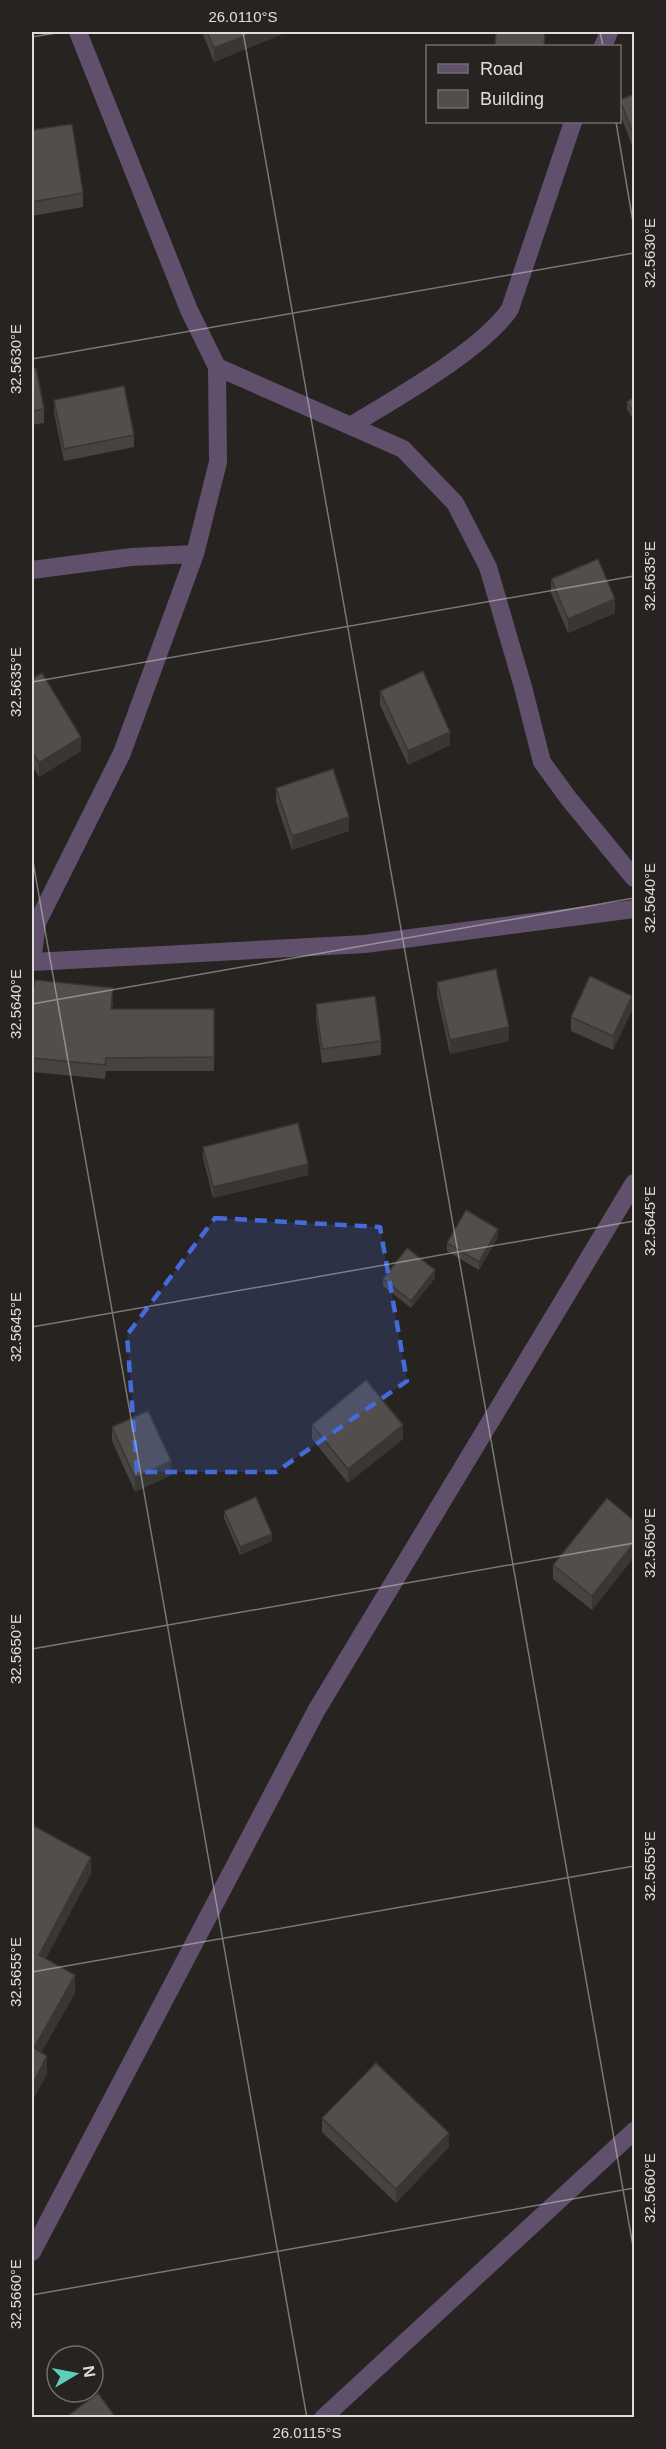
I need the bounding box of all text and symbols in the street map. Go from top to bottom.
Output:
text: 26.0110°S [208,8,278,25]
legend [426,45,621,123]
text: Road [480,59,523,79]
text: Building [480,89,544,109]
text: 32.5630°E [641,218,658,288]
text: 32.5630°E [7,324,24,394]
text: 32.5635°E [641,541,658,611]
text: 32.5635°E [7,647,24,717]
text: 32.5640°E [641,863,658,933]
text: 32.5640°E [7,969,24,1039]
text: 32.5645°E [641,1186,658,1256]
text: 32.5645°E [7,1292,24,1362]
text: 32.5650°E [641,1508,658,1578]
text: 32.5650°E [7,1614,24,1684]
text: 32.5655°E [641,1831,658,1901]
text: 32.5655°E [7,1937,24,2007]
text: 32.5660°E [641,2153,658,2223]
text: 32.5660°E [7,2259,24,2329]
north arrow [45,2344,105,2404]
text: N [80,2364,99,2379]
text: 26.0115°S [272,2424,342,2441]

